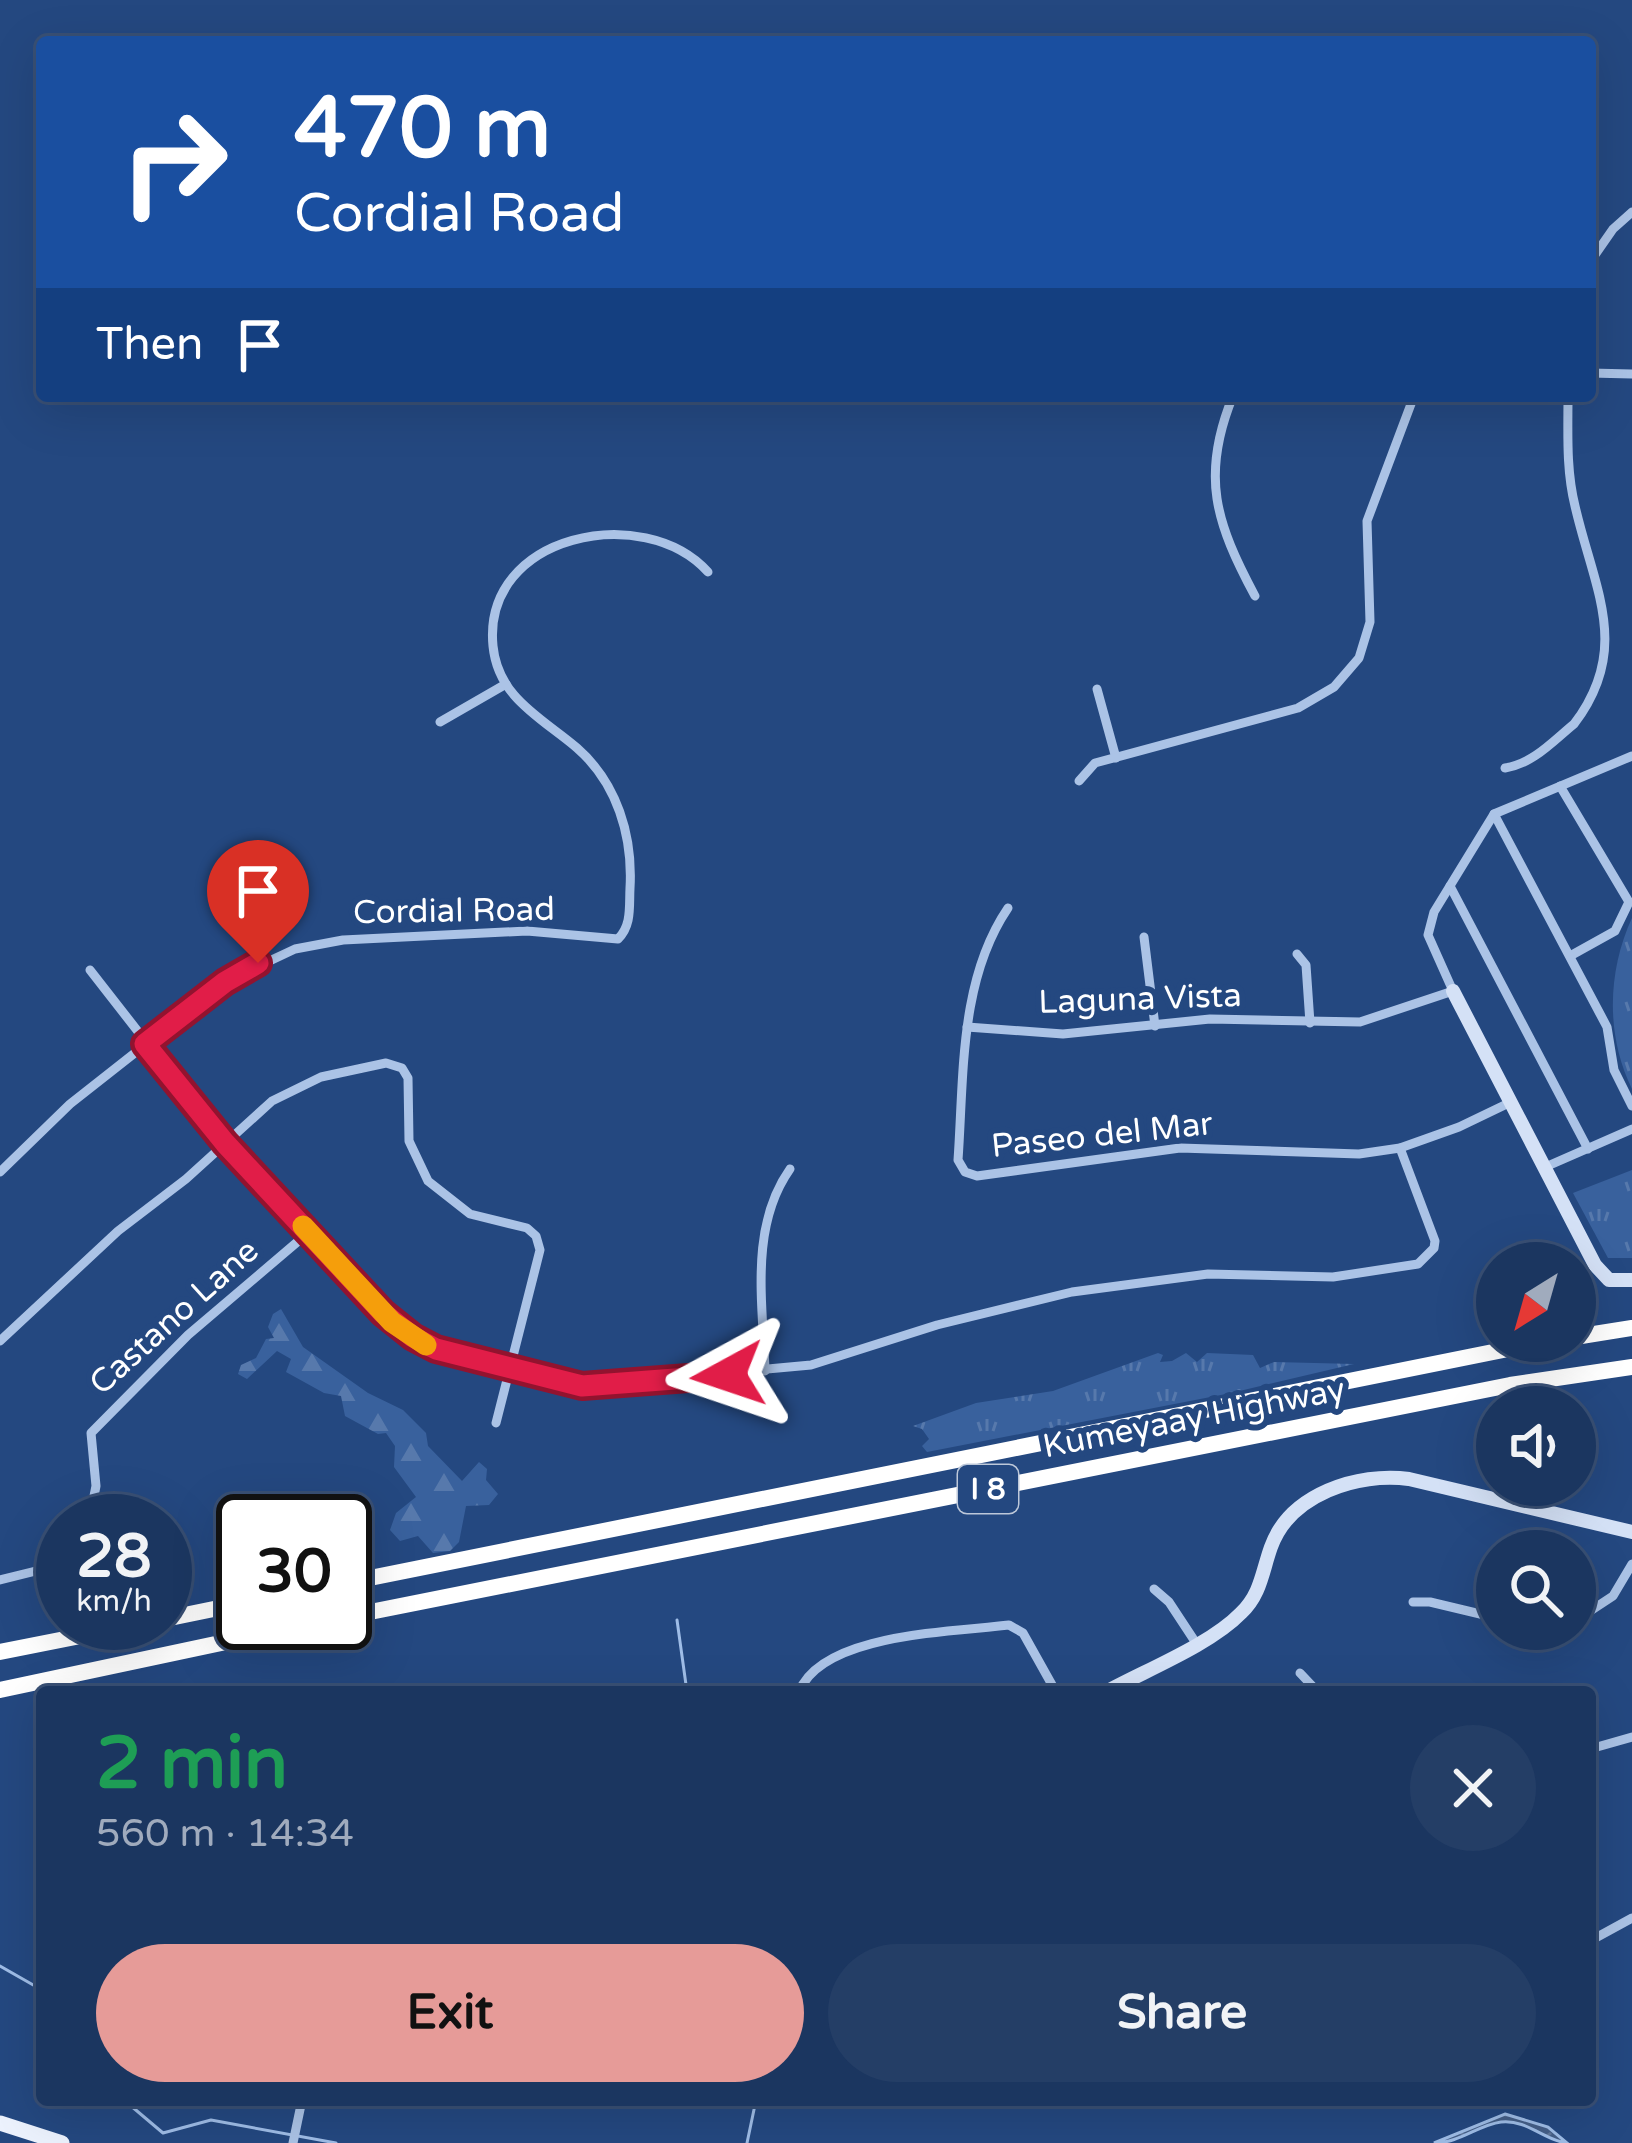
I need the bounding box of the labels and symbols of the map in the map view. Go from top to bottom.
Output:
pin [207,840,309,963]
street label: Cordial Road [353,890,555,932]
street label: Laguna Vista [1038,976,1242,1022]
street label: Paseo del Mar [989,1104,1215,1166]
street label: Castano Lane [82,1231,266,1403]
north arrow [1476,1242,1596,1362]
position arrow [665,1312,791,1438]
street label: Kumeyaay Highway [1040,1370,1348,1466]
road number: I 8 [958,1465,1018,1513]
speed limit sign: 30 [216,1494,372,1650]

